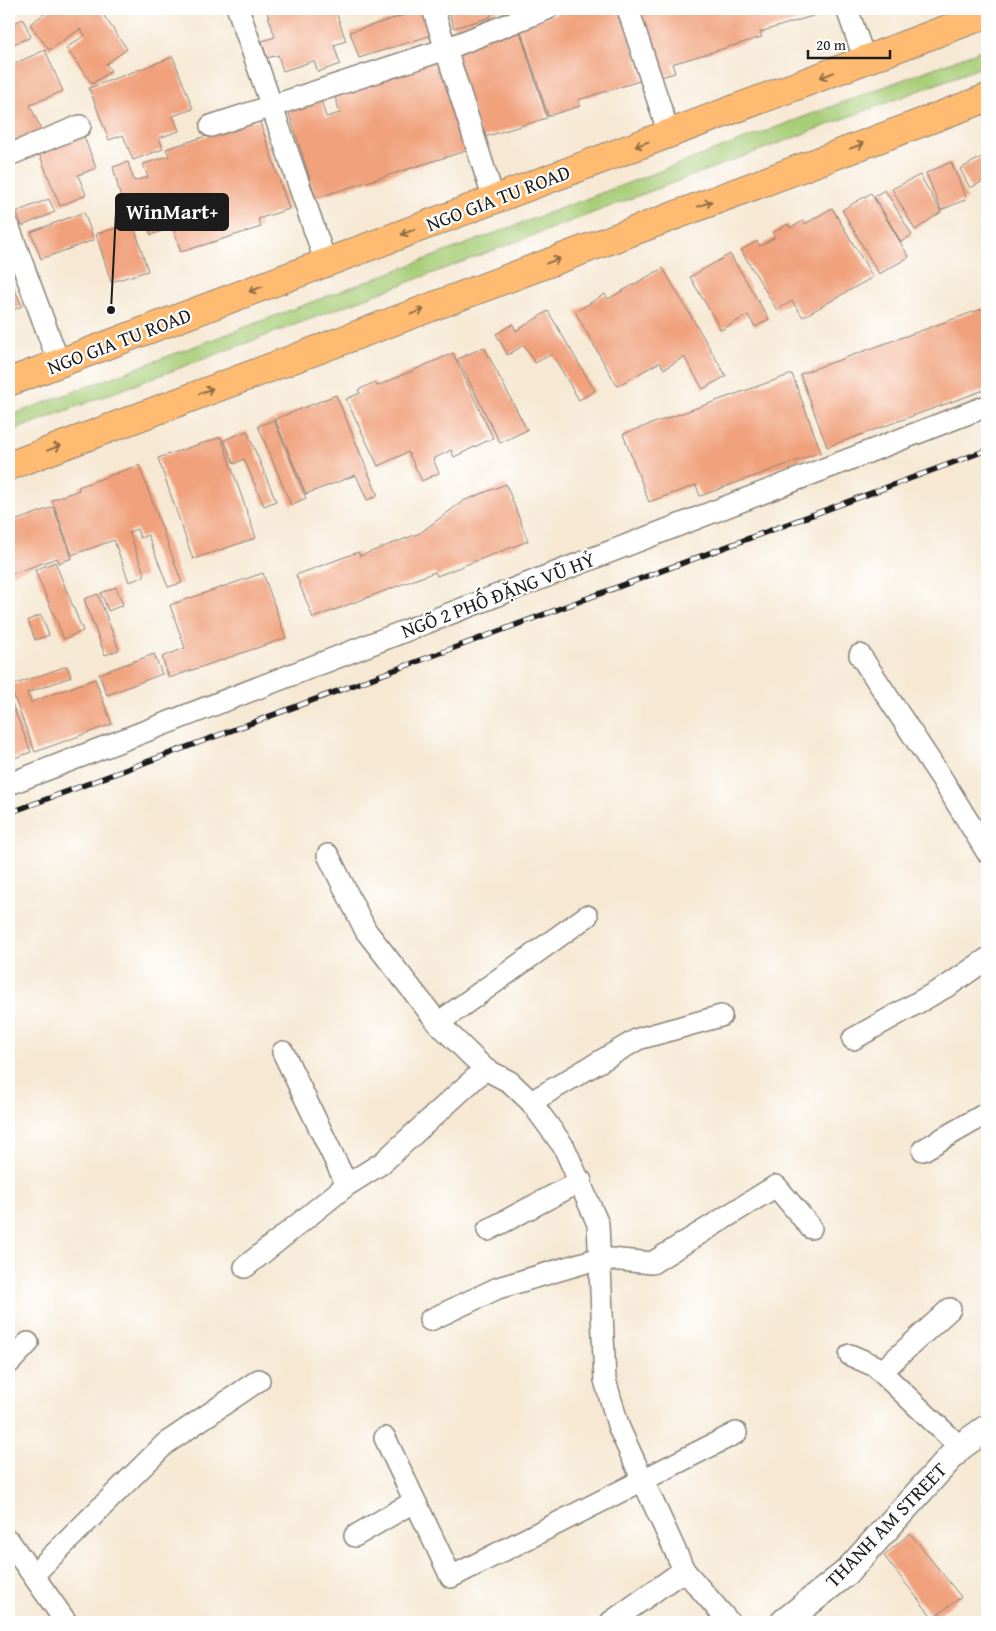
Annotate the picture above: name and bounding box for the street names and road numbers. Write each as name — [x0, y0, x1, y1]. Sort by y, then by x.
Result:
street label: NGO GIA TU ROAD — [422, 157, 574, 238]
street label: NGO GIA TU ROAD — [43, 300, 195, 381]
street label: NGÕ 2 PHỐ ĐẶNG VŨ HỶ — [396, 543, 599, 645]
street label: THANH AM STREET — [818, 1456, 953, 1594]

